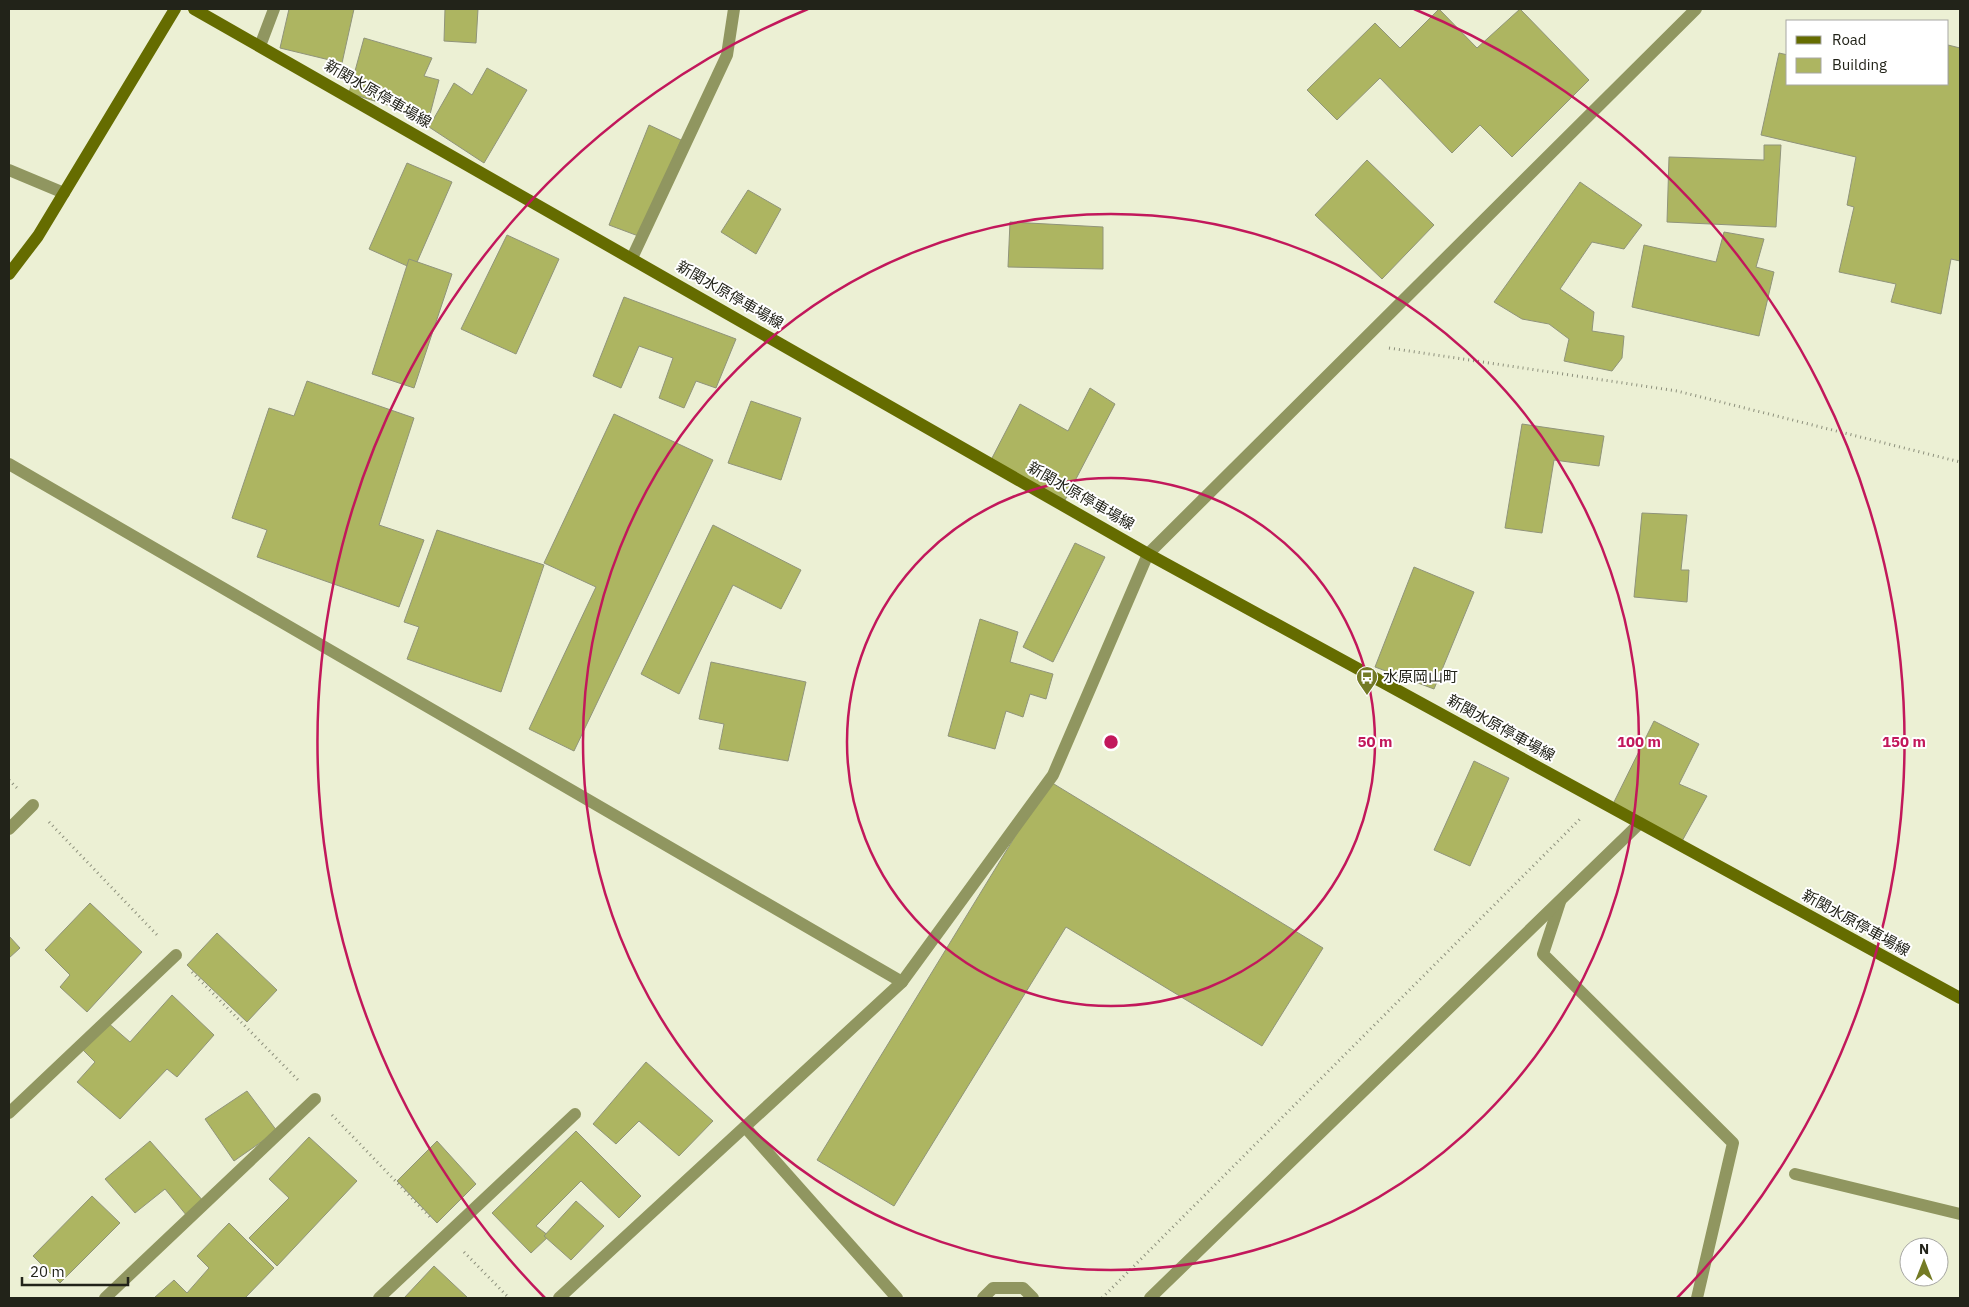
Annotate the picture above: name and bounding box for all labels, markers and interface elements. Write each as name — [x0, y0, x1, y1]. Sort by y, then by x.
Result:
legend — [1786, 20, 1949, 85]
text: Road — [1832, 30, 1867, 49]
street label: 新関水原停車場線 — [322, 55, 435, 132]
text: Building — [1832, 55, 1887, 74]
street label: 新関水原停車場線 — [674, 256, 787, 333]
street label: 新関水原停車場線 — [1025, 457, 1138, 534]
bus stop icon: 水原岡山町 — [1355, 665, 1379, 696]
place label: 水原岡山町 — [1383, 667, 1458, 686]
street label: 新関水原停車場線 — [1444, 690, 1558, 765]
text: 50 m — [1358, 732, 1392, 751]
text: 100 m — [1617, 732, 1661, 751]
text: 150 m — [1882, 732, 1926, 751]
centre of rings — [1102, 733, 1120, 751]
street label: 新関水原停車場線 — [1799, 885, 1913, 960]
north arrow — [1899, 1237, 1949, 1287]
text: N — [1919, 1240, 1929, 1258]
scale bar — [22, 1254, 129, 1286]
text: 20 m — [30, 1262, 65, 1281]

